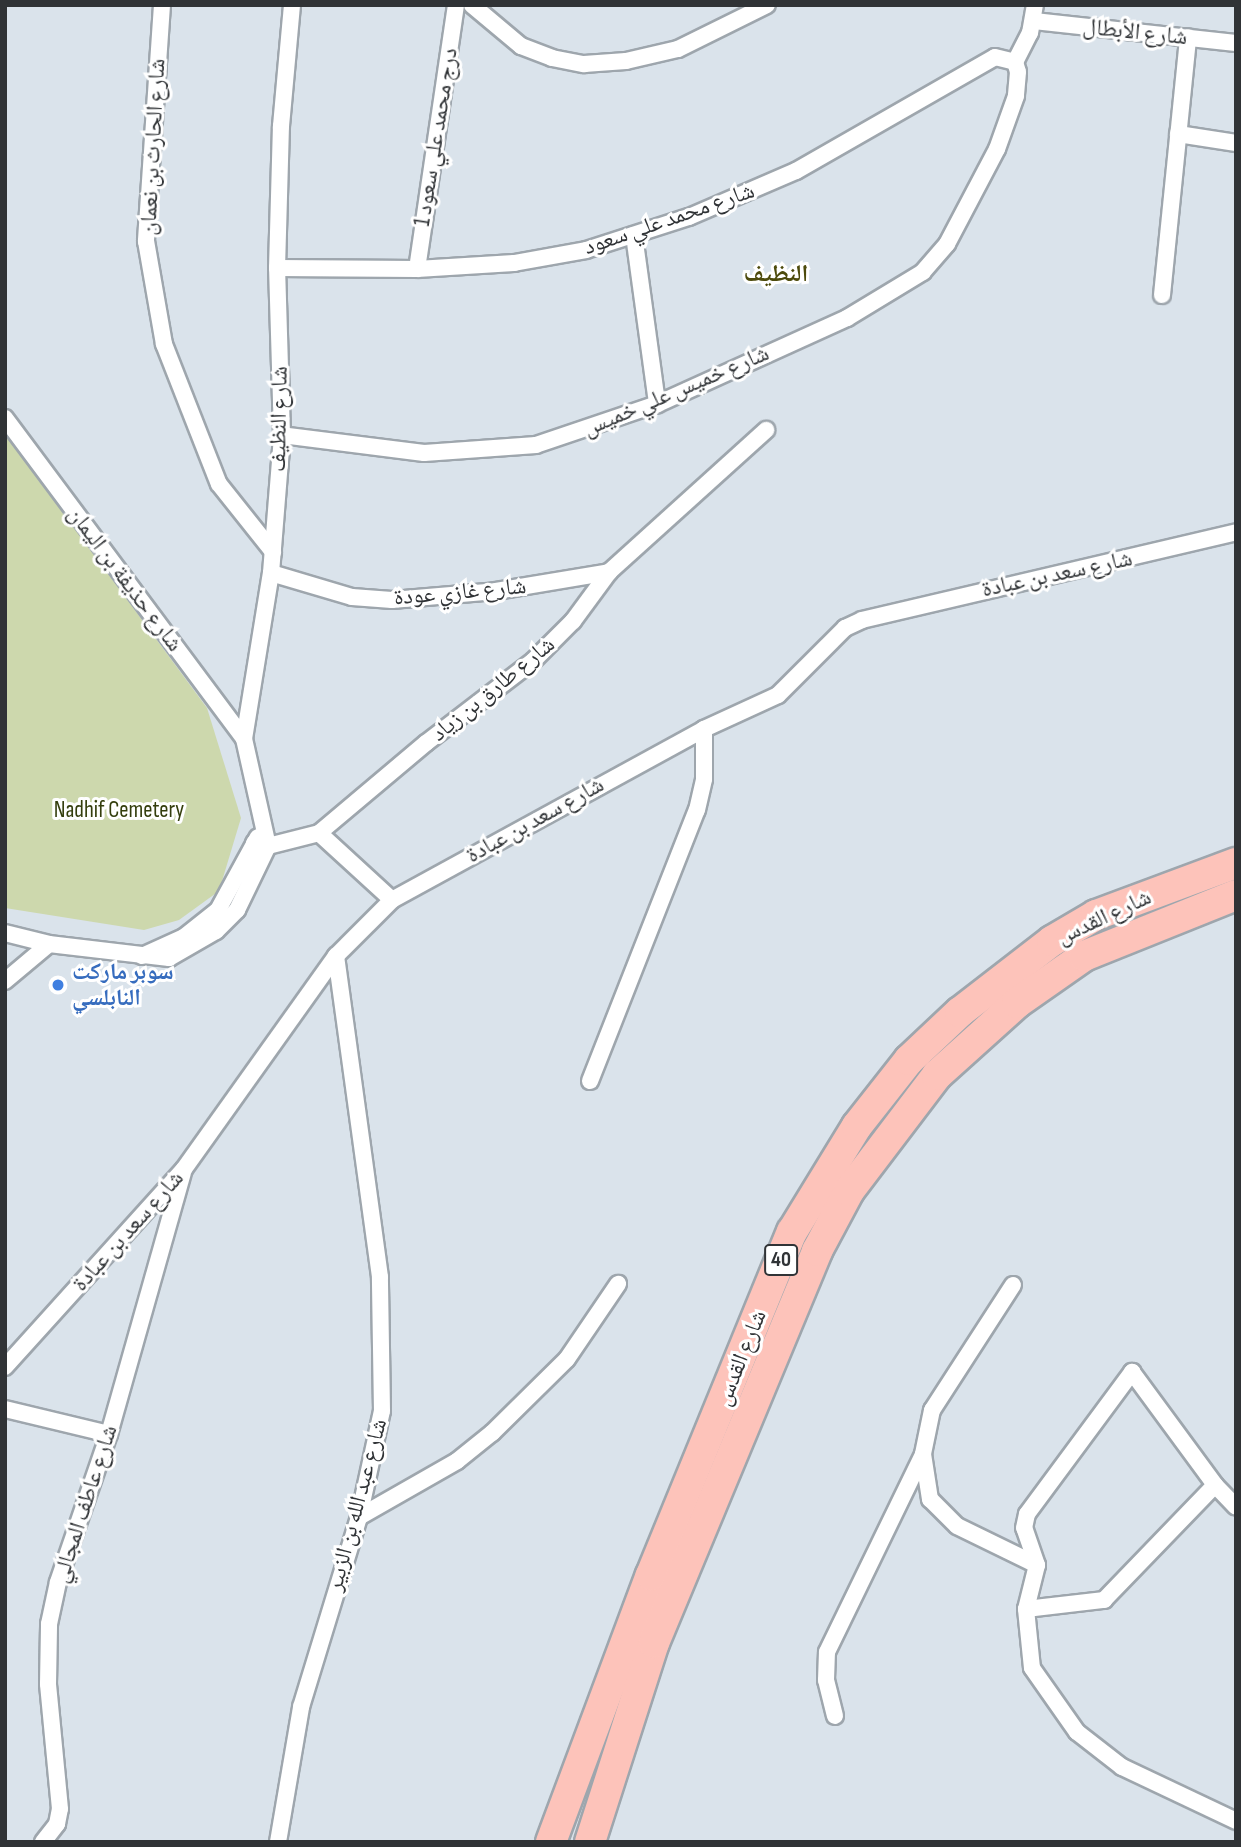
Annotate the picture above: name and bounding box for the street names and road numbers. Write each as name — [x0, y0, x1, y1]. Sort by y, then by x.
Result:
street label: شارع الأبطال — [1081, 13, 1189, 51]
street label: درج محمد علي سعود 1 — [408, 46, 464, 228]
street label: شارع الحارث بن نعمان — [135, 58, 171, 236]
street label: شارع محمد علي سعود — [580, 177, 758, 261]
street label: شارع خميس علي خميس — [579, 339, 773, 443]
street label: شارع النظيف — [264, 366, 294, 472]
street label: شارع حذيفة بن اليمان — [61, 501, 189, 657]
street label: شارع سعد بن عبادة — [979, 545, 1135, 603]
street label: شارع غازي عودة — [393, 572, 527, 612]
street label: شارع طارق بن زياد — [426, 631, 560, 747]
street label: شارع سعد بن عبادة — [461, 771, 609, 869]
street label: شارع القدس — [1052, 883, 1156, 951]
street label: شارع سعد بن عبادة — [67, 1165, 189, 1297]
road number: 40 — [764, 1242, 798, 1278]
street label: شارع القدس — [709, 1306, 773, 1410]
street label: شارع عبد الله بن الزبير — [321, 1416, 393, 1594]
street label: شارع عاطف المجالي — [47, 1422, 123, 1586]

